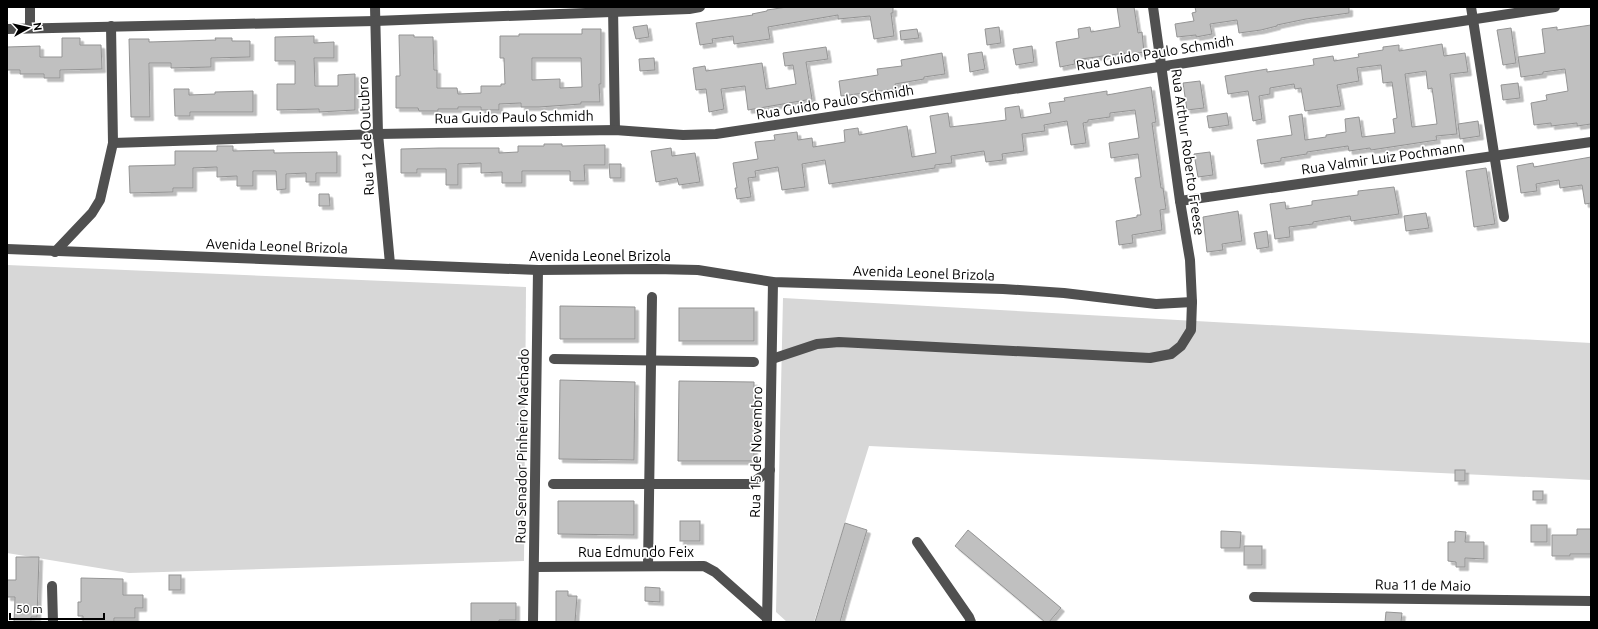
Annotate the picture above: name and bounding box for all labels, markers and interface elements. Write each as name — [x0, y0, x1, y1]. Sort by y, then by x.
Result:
north arrow — [8, 8, 48, 48]
text: N — [31, 22, 44, 32]
street label: Rua Guido Paulo Schmidh — [1075, 33, 1235, 73]
street label: Rua Arthur Roberto Freese — [1168, 68, 1208, 236]
street label: Rua 12 de Outubro — [355, 76, 377, 196]
street label: Rua Guido Paulo Schmidh — [755, 82, 915, 122]
street label: Rua Guido Paulo Schmidh — [434, 108, 594, 126]
street label: Rua Valmir Luiz Pochmann — [1300, 139, 1466, 177]
street label: Avenida Leonel Brizola — [206, 236, 348, 256]
street label: Avenida Leonel Brizola — [529, 248, 671, 264]
street label: Avenida Leonel Brizola — [853, 263, 995, 283]
street label: Rua Senador Pinheiro Machado — [512, 348, 532, 544]
street label: Rua 15 de Novembro — [747, 386, 765, 518]
street label: Rua Edmundo Feix — [578, 544, 694, 560]
street label: Rua 11 de Maio — [1375, 576, 1471, 594]
scale bar — [10, 595, 104, 621]
text: 50 m — [16, 602, 43, 615]

